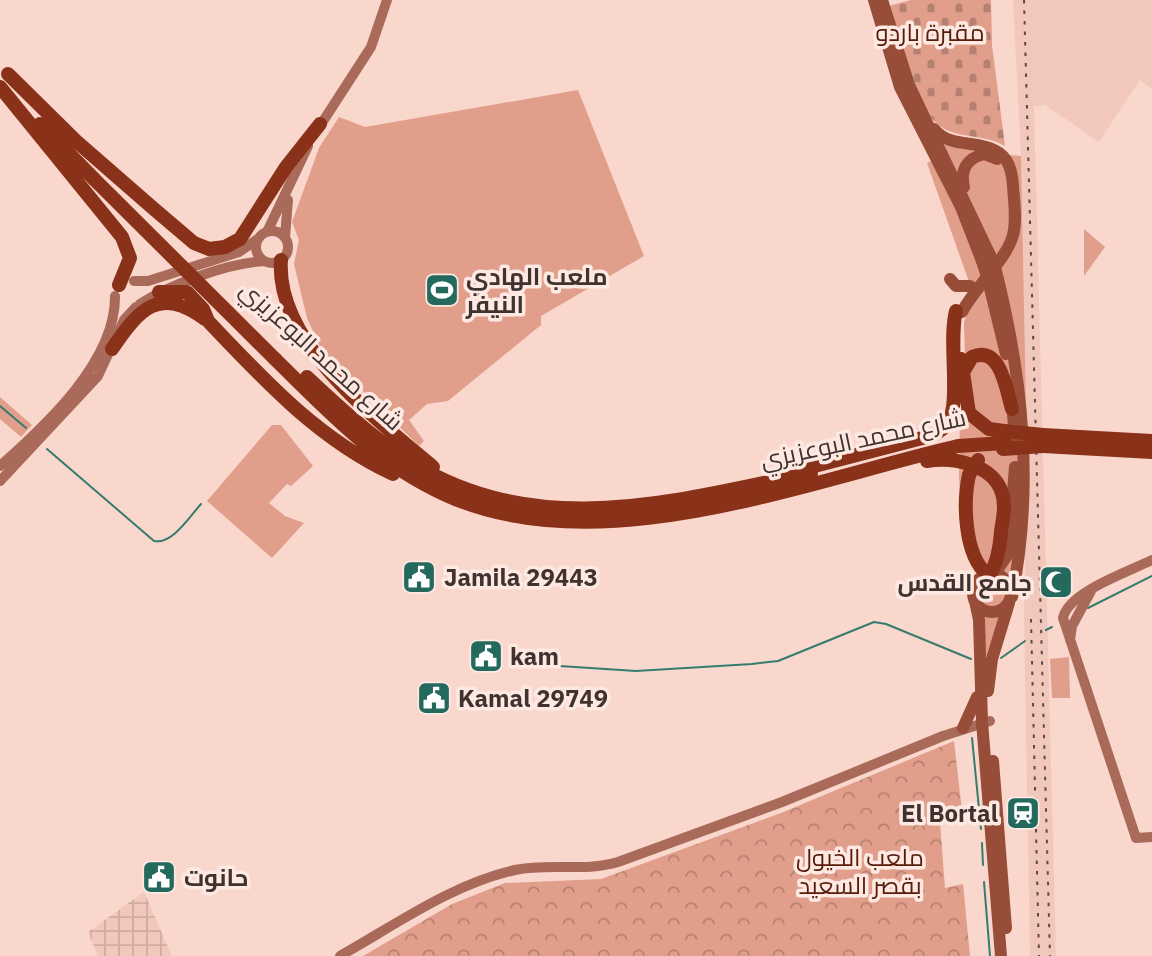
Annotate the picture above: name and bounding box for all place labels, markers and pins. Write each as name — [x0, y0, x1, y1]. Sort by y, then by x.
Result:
place label: ملعب الهادي النيفر — [465, 260, 608, 320]
sports icon: ملعب الهادي النيفر — [423, 271, 461, 309]
public building icon: Jamila 29443 — [400, 558, 438, 596]
place label: Jamila 29443 — [444, 561, 598, 593]
mosque icon: جامع القدس — [1037, 563, 1075, 601]
place label: جامع القدس — [898, 566, 1032, 599]
public building icon: kam — [467, 637, 505, 675]
place label: kam — [510, 640, 559, 672]
public building icon: Kamal 29749 — [415, 679, 453, 717]
place label: Kamal 29749 — [458, 682, 608, 714]
station icon: El Bortal — [1004, 794, 1042, 832]
place label: El Bortal — [901, 797, 998, 829]
public building icon: حانوت — [140, 858, 178, 896]
place label: حانوت — [184, 861, 248, 893]

